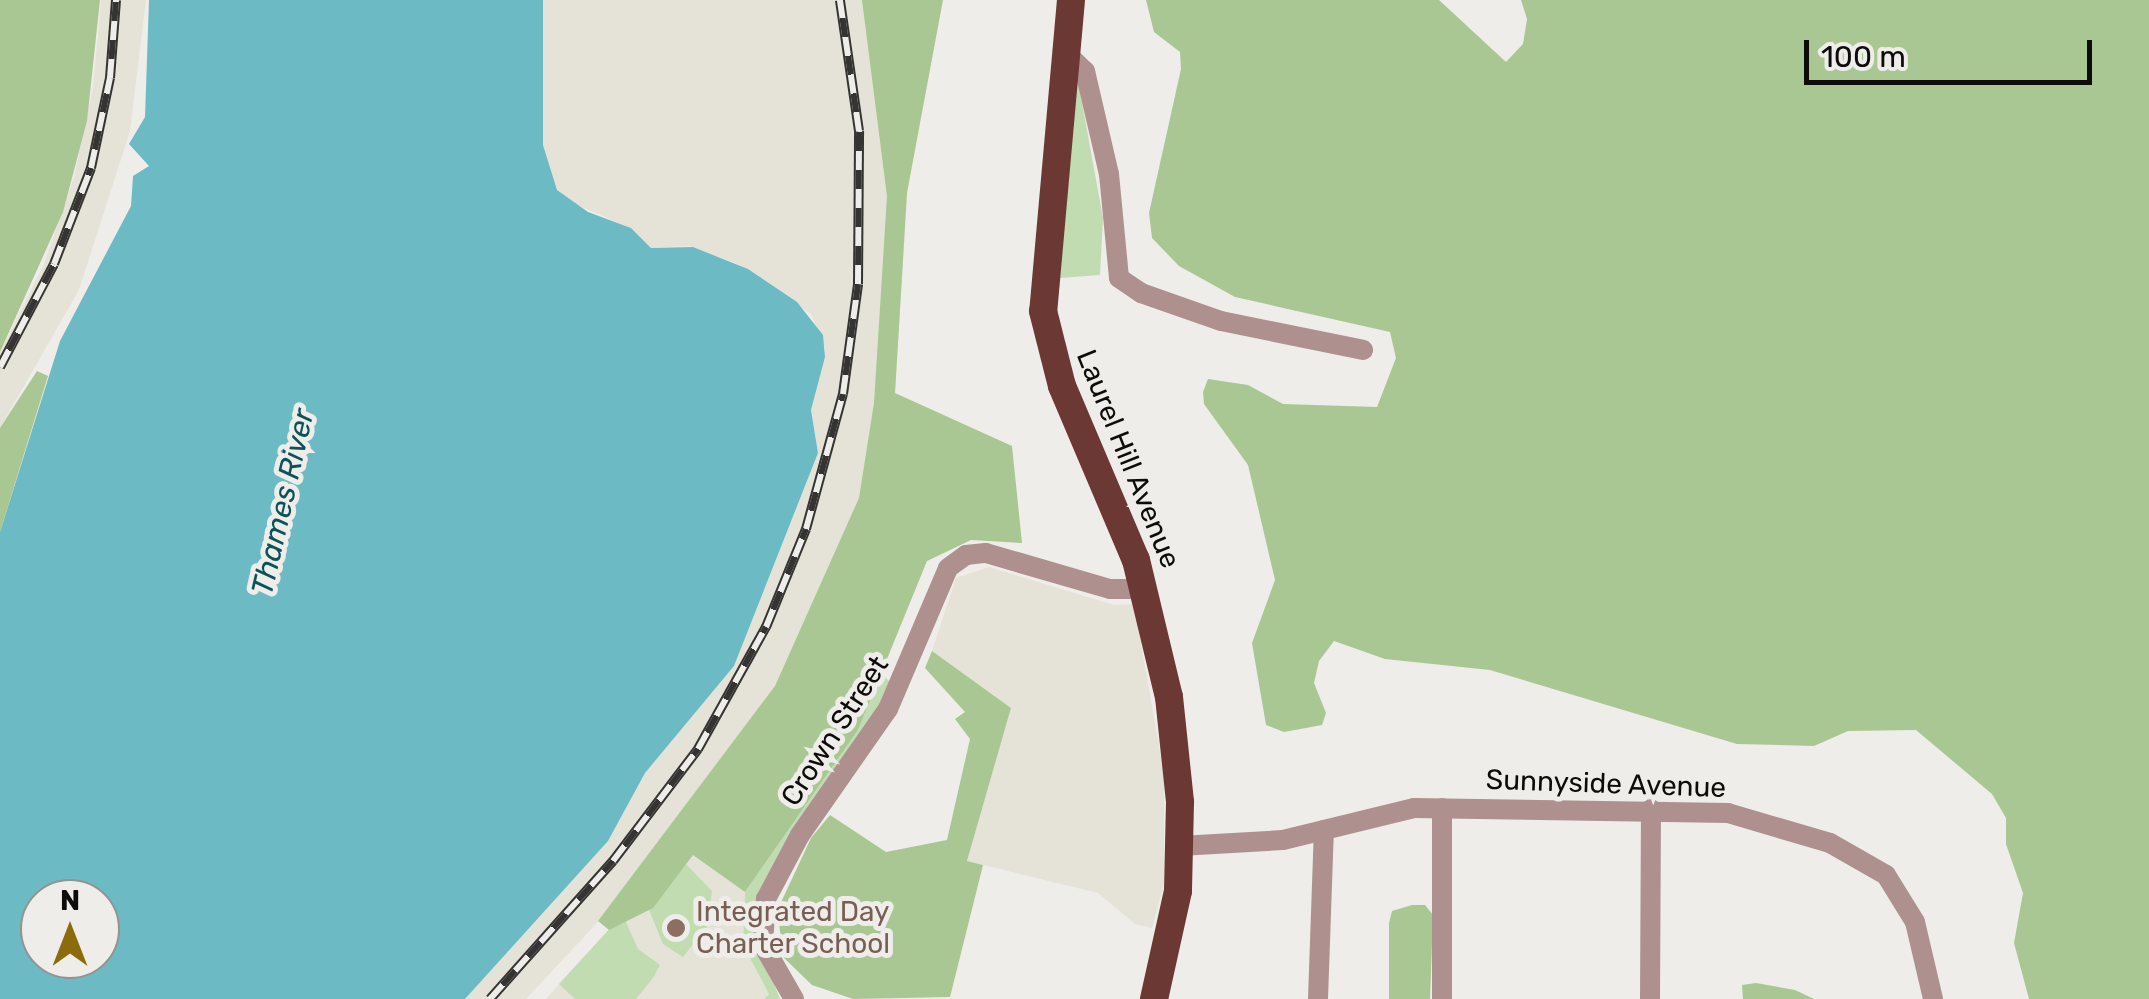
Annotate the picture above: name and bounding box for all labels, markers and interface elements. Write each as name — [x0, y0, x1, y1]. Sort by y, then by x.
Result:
scale bar — [1809, 20, 2096, 82]
text: 100 m — [1821, 39, 1906, 75]
street label: Laurel Hill Avenue — [1069, 345, 1187, 573]
water label: Thames River — [244, 405, 322, 599]
street label: Crown Street — [774, 650, 896, 812]
street label: Sunnyside Avenue — [1485, 763, 1727, 805]
north arrow — [20, 879, 120, 979]
text: N — [60, 884, 80, 917]
place label: Integrated Day Charter School — [696, 895, 891, 961]
marker: Integrated Day Charter School — [665, 917, 687, 939]

